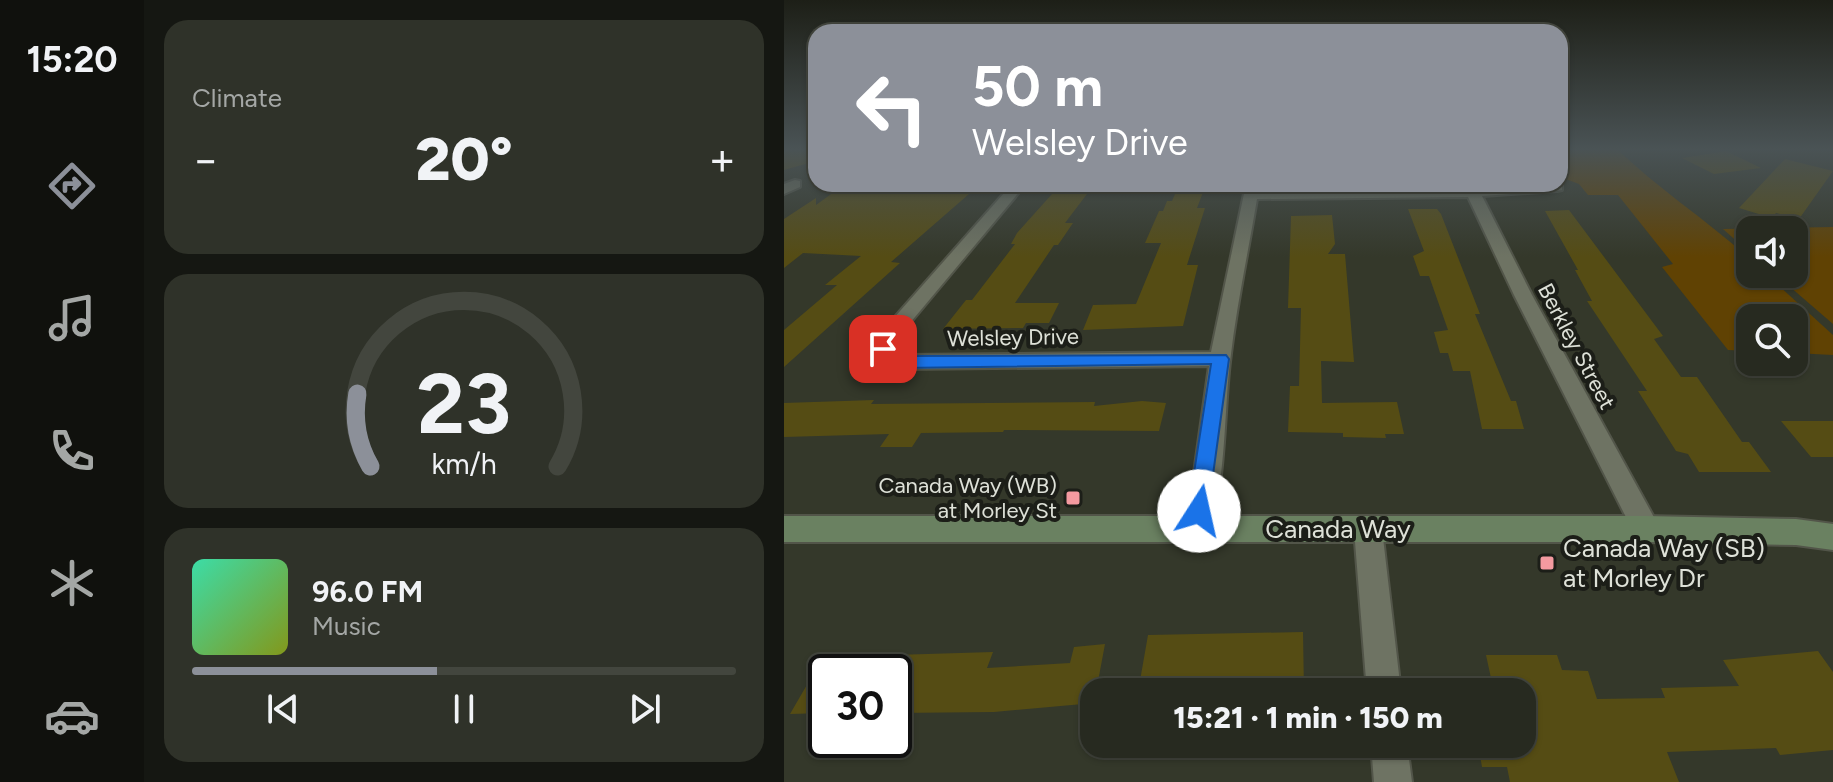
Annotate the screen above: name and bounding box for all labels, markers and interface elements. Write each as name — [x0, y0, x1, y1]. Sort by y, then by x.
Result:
text: 15:20 — [26, 38, 118, 81]
text: 50 m — [972, 53, 1103, 120]
icon: left — [840, 56, 944, 160]
text: Climate — [192, 82, 282, 114]
text: Welsley Drive — [972, 121, 1188, 164]
text: 20° — [415, 123, 513, 195]
text: − — [192, 133, 219, 186]
text: + — [709, 133, 736, 186]
icon: directions — [44, 158, 100, 214]
map controls — [1736, 216, 1808, 376]
button: sound — [1736, 216, 1808, 288]
street label: Berkley Street — [1532, 279, 1621, 414]
icon: music — [44, 290, 100, 346]
button: search — [1736, 304, 1808, 376]
pin — [849, 315, 917, 383]
street label: Welsley Drive — [947, 323, 1079, 352]
icon: arrive — [861, 327, 905, 371]
text: 23 — [417, 354, 511, 454]
icon: phone — [44, 423, 100, 479]
text: km/h — [431, 447, 497, 481]
position arrow — [1157, 469, 1241, 553]
place label: Canada Way (WB) at Morley St — [879, 472, 1057, 524]
marker: Canada Way (WB) at Morley St — [1064, 489, 1082, 507]
street label: Canada Way — [1265, 513, 1411, 545]
place label: Canada Way (SB) at Morley Dr — [1563, 532, 1765, 594]
marker: Canada Way (SB) at Morley Dr — [1538, 554, 1556, 572]
icon: climate — [44, 555, 100, 611]
text: 96.0 FM — [312, 573, 423, 610]
text: Music — [312, 610, 381, 642]
speed limit sign: 30 — [808, 654, 912, 758]
icon: previous — [261, 687, 305, 731]
icon: pause — [442, 687, 486, 731]
icon: next — [623, 687, 667, 731]
icon: car — [44, 688, 100, 744]
text: 15:21 · 1 min · 150 m — [1173, 699, 1443, 736]

